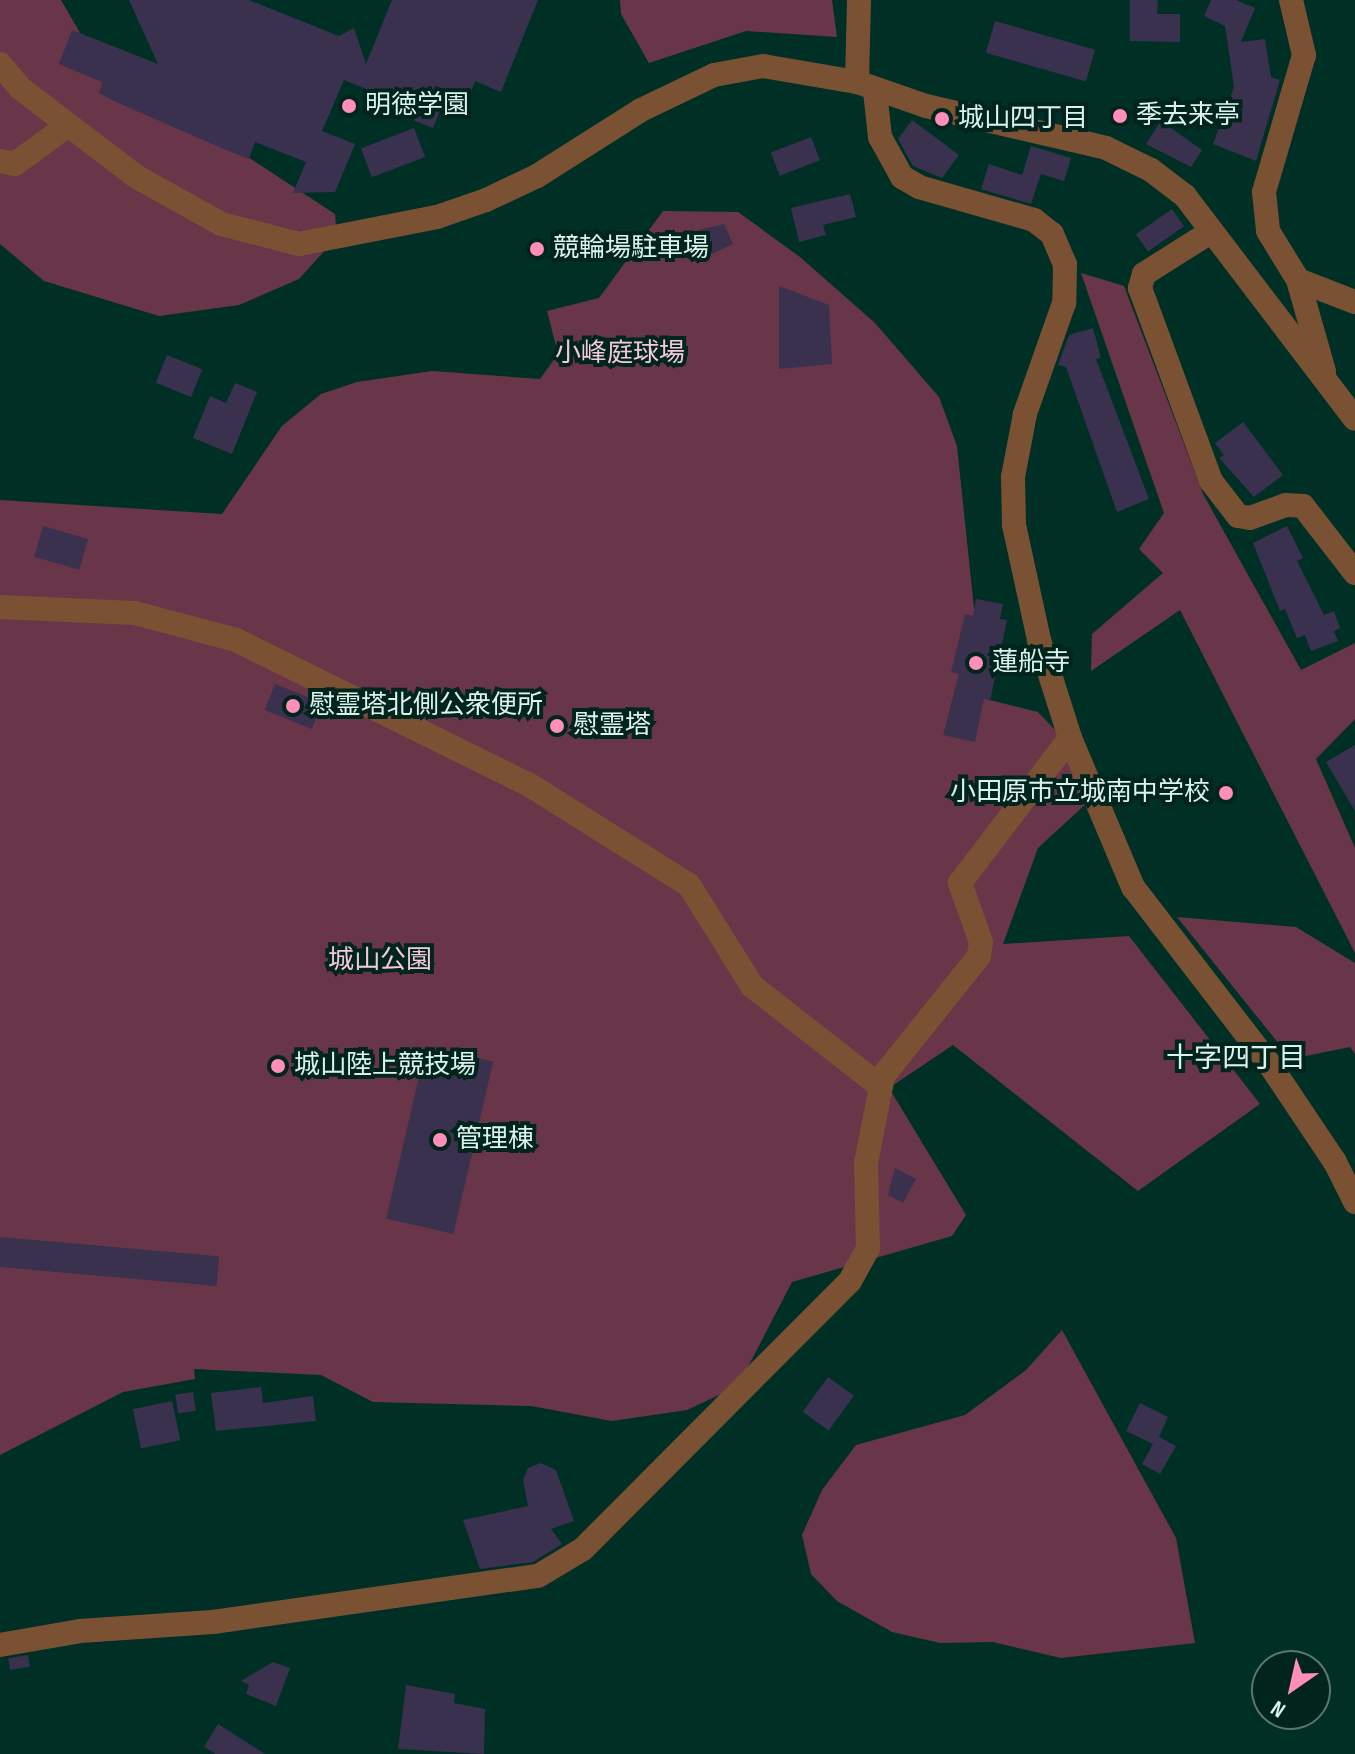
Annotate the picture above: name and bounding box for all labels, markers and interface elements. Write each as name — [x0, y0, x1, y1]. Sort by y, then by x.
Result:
place label: 明徳学園 — [365, 90, 469, 122]
marker: 明徳学園 — [340, 97, 358, 115]
place label: 季去来亭 — [1136, 100, 1240, 132]
place label: 城山四丁目 — [958, 103, 1088, 135]
marker: 季去来亭 — [1111, 107, 1129, 125]
marker: 城山四丁目 — [933, 110, 951, 128]
place label: 競輪場駐車場 — [553, 233, 709, 265]
marker: 競輪場駐車場 — [528, 240, 546, 258]
park label: 小峰庭球場 — [555, 338, 685, 370]
place label: 蓮船寺 — [992, 647, 1070, 679]
marker: 蓮船寺 — [967, 654, 985, 672]
place label: 慰霊塔北側公衆便所 — [309, 690, 543, 722]
marker: 慰霊塔北側公衆便所 — [284, 697, 302, 715]
place label: 慰霊塔 — [573, 710, 651, 742]
marker: 慰霊塔 — [548, 717, 566, 735]
place label: 小田原市立城南中学校 — [950, 777, 1210, 809]
marker: 小田原市立城南中学校 — [1217, 784, 1235, 802]
park label: 城山公園 — [328, 945, 432, 977]
district label: 十字四丁目 — [1166, 1042, 1306, 1076]
place label: 城山陸上競技場 — [294, 1050, 476, 1082]
marker: 城山陸上競技場 — [269, 1057, 287, 1075]
place label: 管理棟 — [456, 1124, 534, 1156]
marker: 管理棟 — [431, 1131, 449, 1149]
north arrow — [1251, 1650, 1331, 1730]
text: N — [1266, 1694, 1291, 1723]

